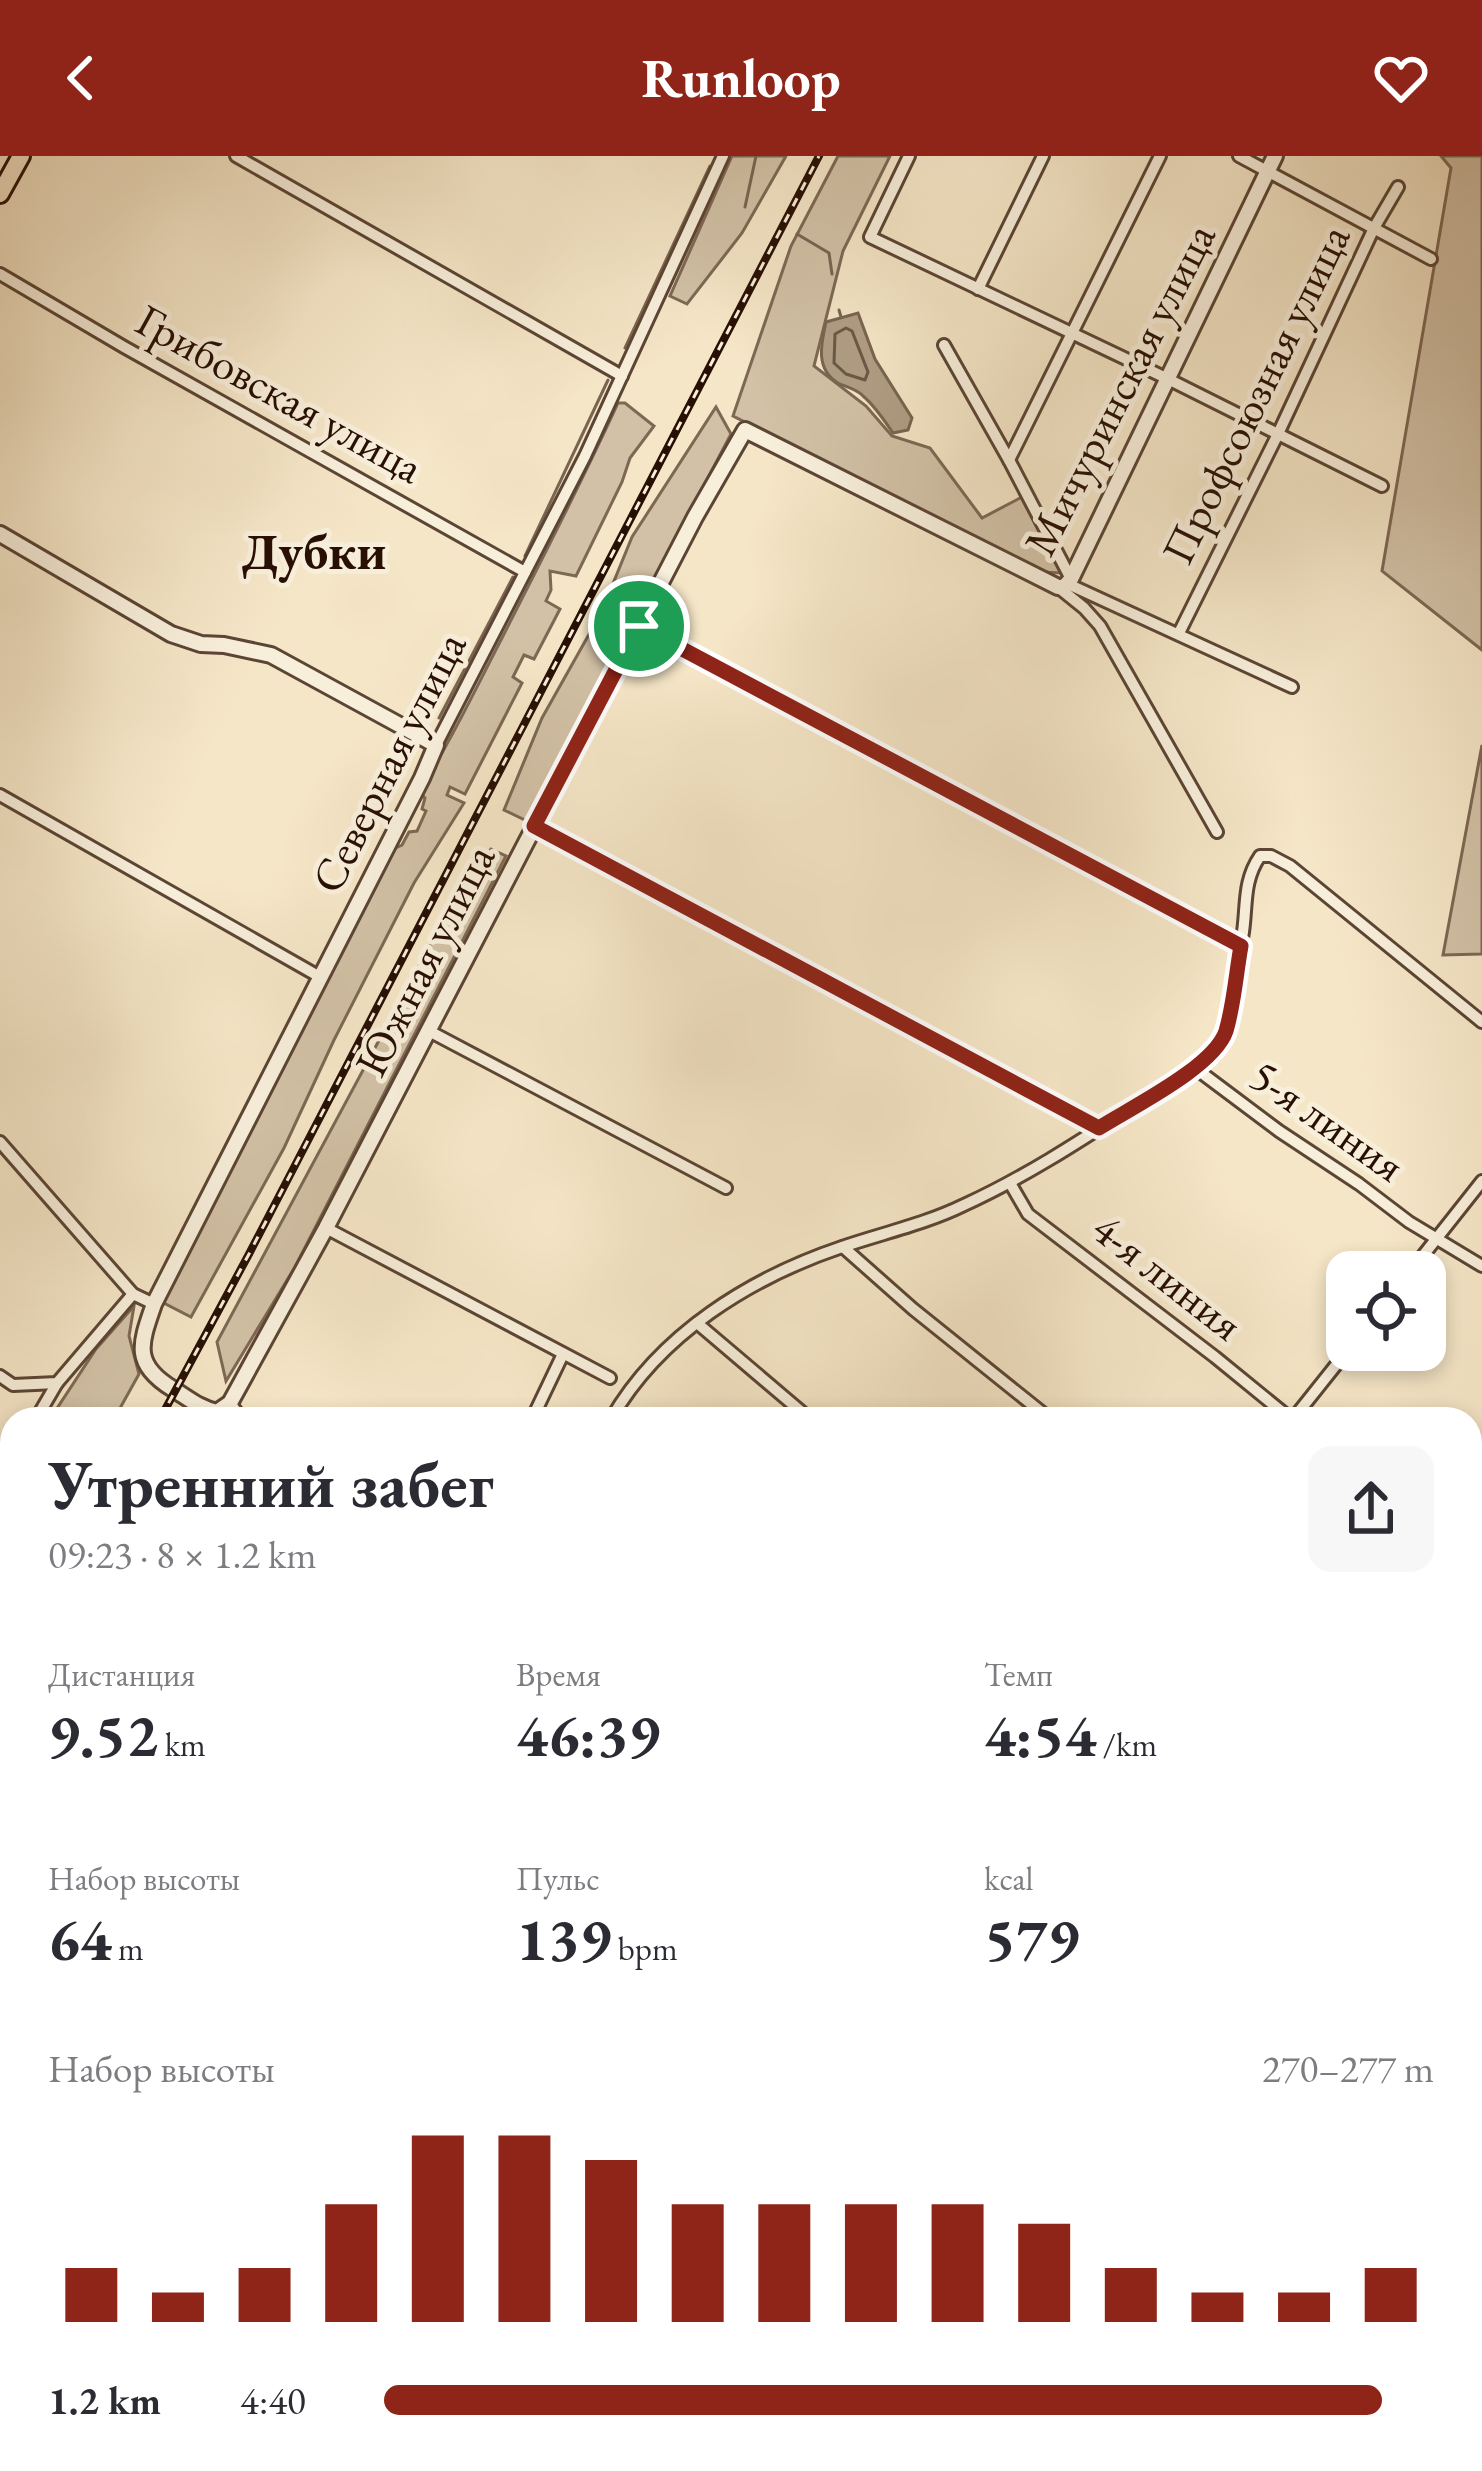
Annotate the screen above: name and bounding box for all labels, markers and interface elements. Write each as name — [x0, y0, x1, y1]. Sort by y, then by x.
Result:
text: Runloop — [641, 43, 841, 113]
icon: back — [48, 45, 114, 111]
icon: heart — [1368, 45, 1434, 111]
street label: Мичуринская улица — [1010, 213, 1228, 565]
street label: Профсоюзная улица — [1148, 215, 1362, 573]
street label: Грибовская улица — [126, 290, 434, 496]
district label: Дубки — [242, 518, 386, 584]
pin — [588, 575, 690, 677]
icon: arrive — [606, 593, 672, 659]
street label: Северная улица — [297, 622, 479, 902]
street label: Южная улица — [341, 834, 507, 1086]
street label: 5-я линия — [1239, 1046, 1417, 1194]
street label: 4-я линия — [1081, 1199, 1255, 1353]
map controls — [1326, 1251, 1446, 1371]
button: locate — [1326, 1251, 1446, 1371]
text: Утренний забег — [48, 1441, 494, 1527]
button: share — [1308, 1446, 1434, 1572]
text: 09:23 · 8 × 1.2 km — [48, 1529, 317, 1580]
text: Дистанция — [48, 1653, 195, 1696]
text: Время — [516, 1653, 601, 1696]
text: Темп — [984, 1653, 1053, 1696]
text: 9.52 — [48, 1696, 158, 1774]
text: 46:39 — [516, 1696, 660, 1774]
text: 4:54 — [984, 1696, 1096, 1774]
text: km — [158, 1723, 206, 1766]
text: /km — [1096, 1723, 1157, 1766]
text: Набор высоты — [48, 1857, 240, 1900]
text: Пульс — [516, 1857, 600, 1900]
text: kcal — [984, 1857, 1034, 1900]
text: 64 — [48, 1900, 111, 1978]
text: 139 — [516, 1900, 611, 1978]
text: 579 — [984, 1900, 1079, 1978]
text: m — [111, 1927, 144, 1970]
text: bpm — [611, 1927, 678, 1970]
text: Набор высоты — [48, 2043, 275, 2094]
text: 270–277 m — [1262, 2043, 1434, 2094]
text: 1.2 km — [48, 2375, 161, 2426]
text: 4:40 — [240, 2375, 306, 2426]

